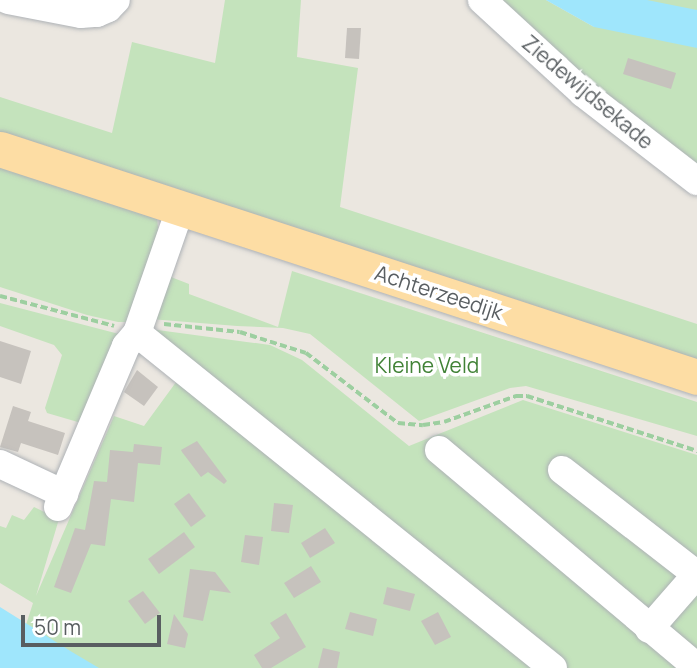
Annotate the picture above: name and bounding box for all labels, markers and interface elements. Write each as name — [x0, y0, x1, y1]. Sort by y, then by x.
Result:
street label: Ziedewijdsekade — [517, 30, 659, 154]
street label: Achterzeedijk — [372, 259, 506, 325]
park label: Kleine Veld — [375, 352, 479, 378]
scale bar — [24, 602, 164, 646]
text: 50 m — [34, 613, 81, 641]

